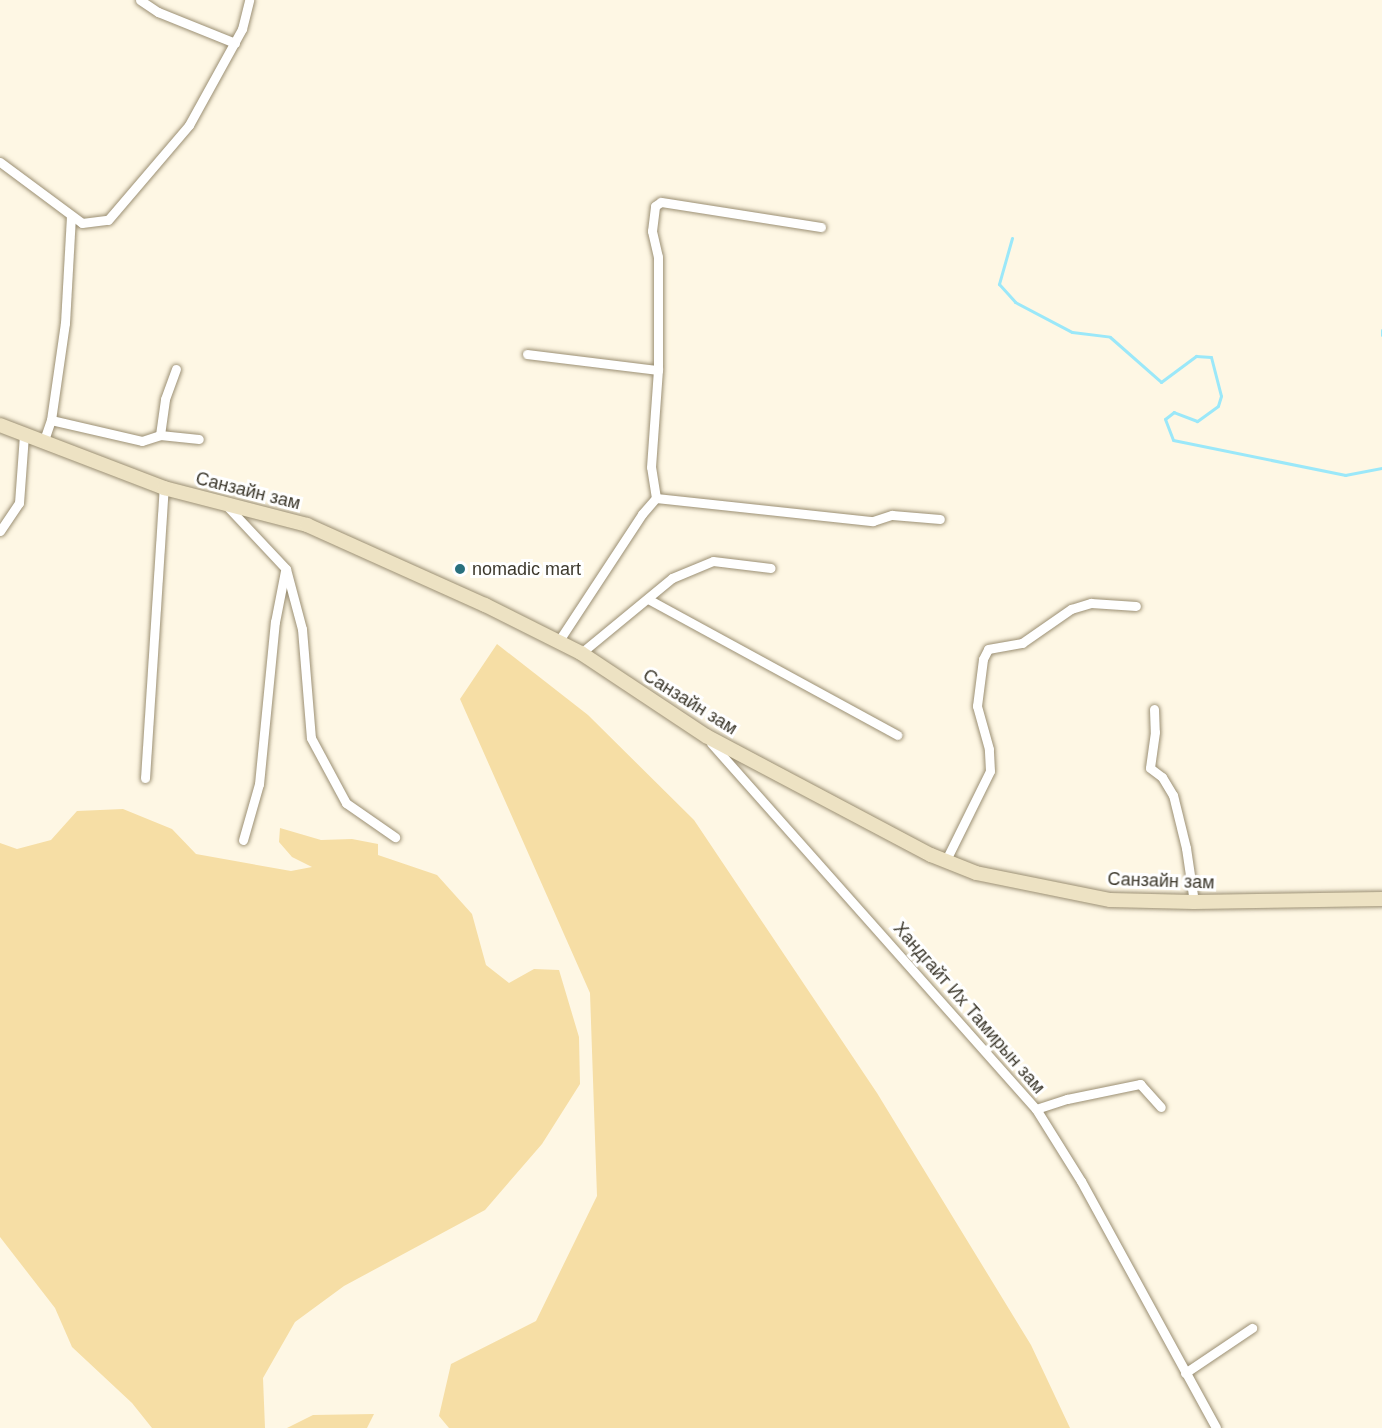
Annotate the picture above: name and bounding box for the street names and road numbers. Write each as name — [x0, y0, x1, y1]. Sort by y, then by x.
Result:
street label: Санзайн зам — [193, 468, 303, 514]
street label: Санзайн зам — [639, 664, 741, 740]
street label: Санзайн зам — [1107, 868, 1215, 894]
street label: Хандгайт Их Тамирын зам — [889, 918, 1049, 1098]

